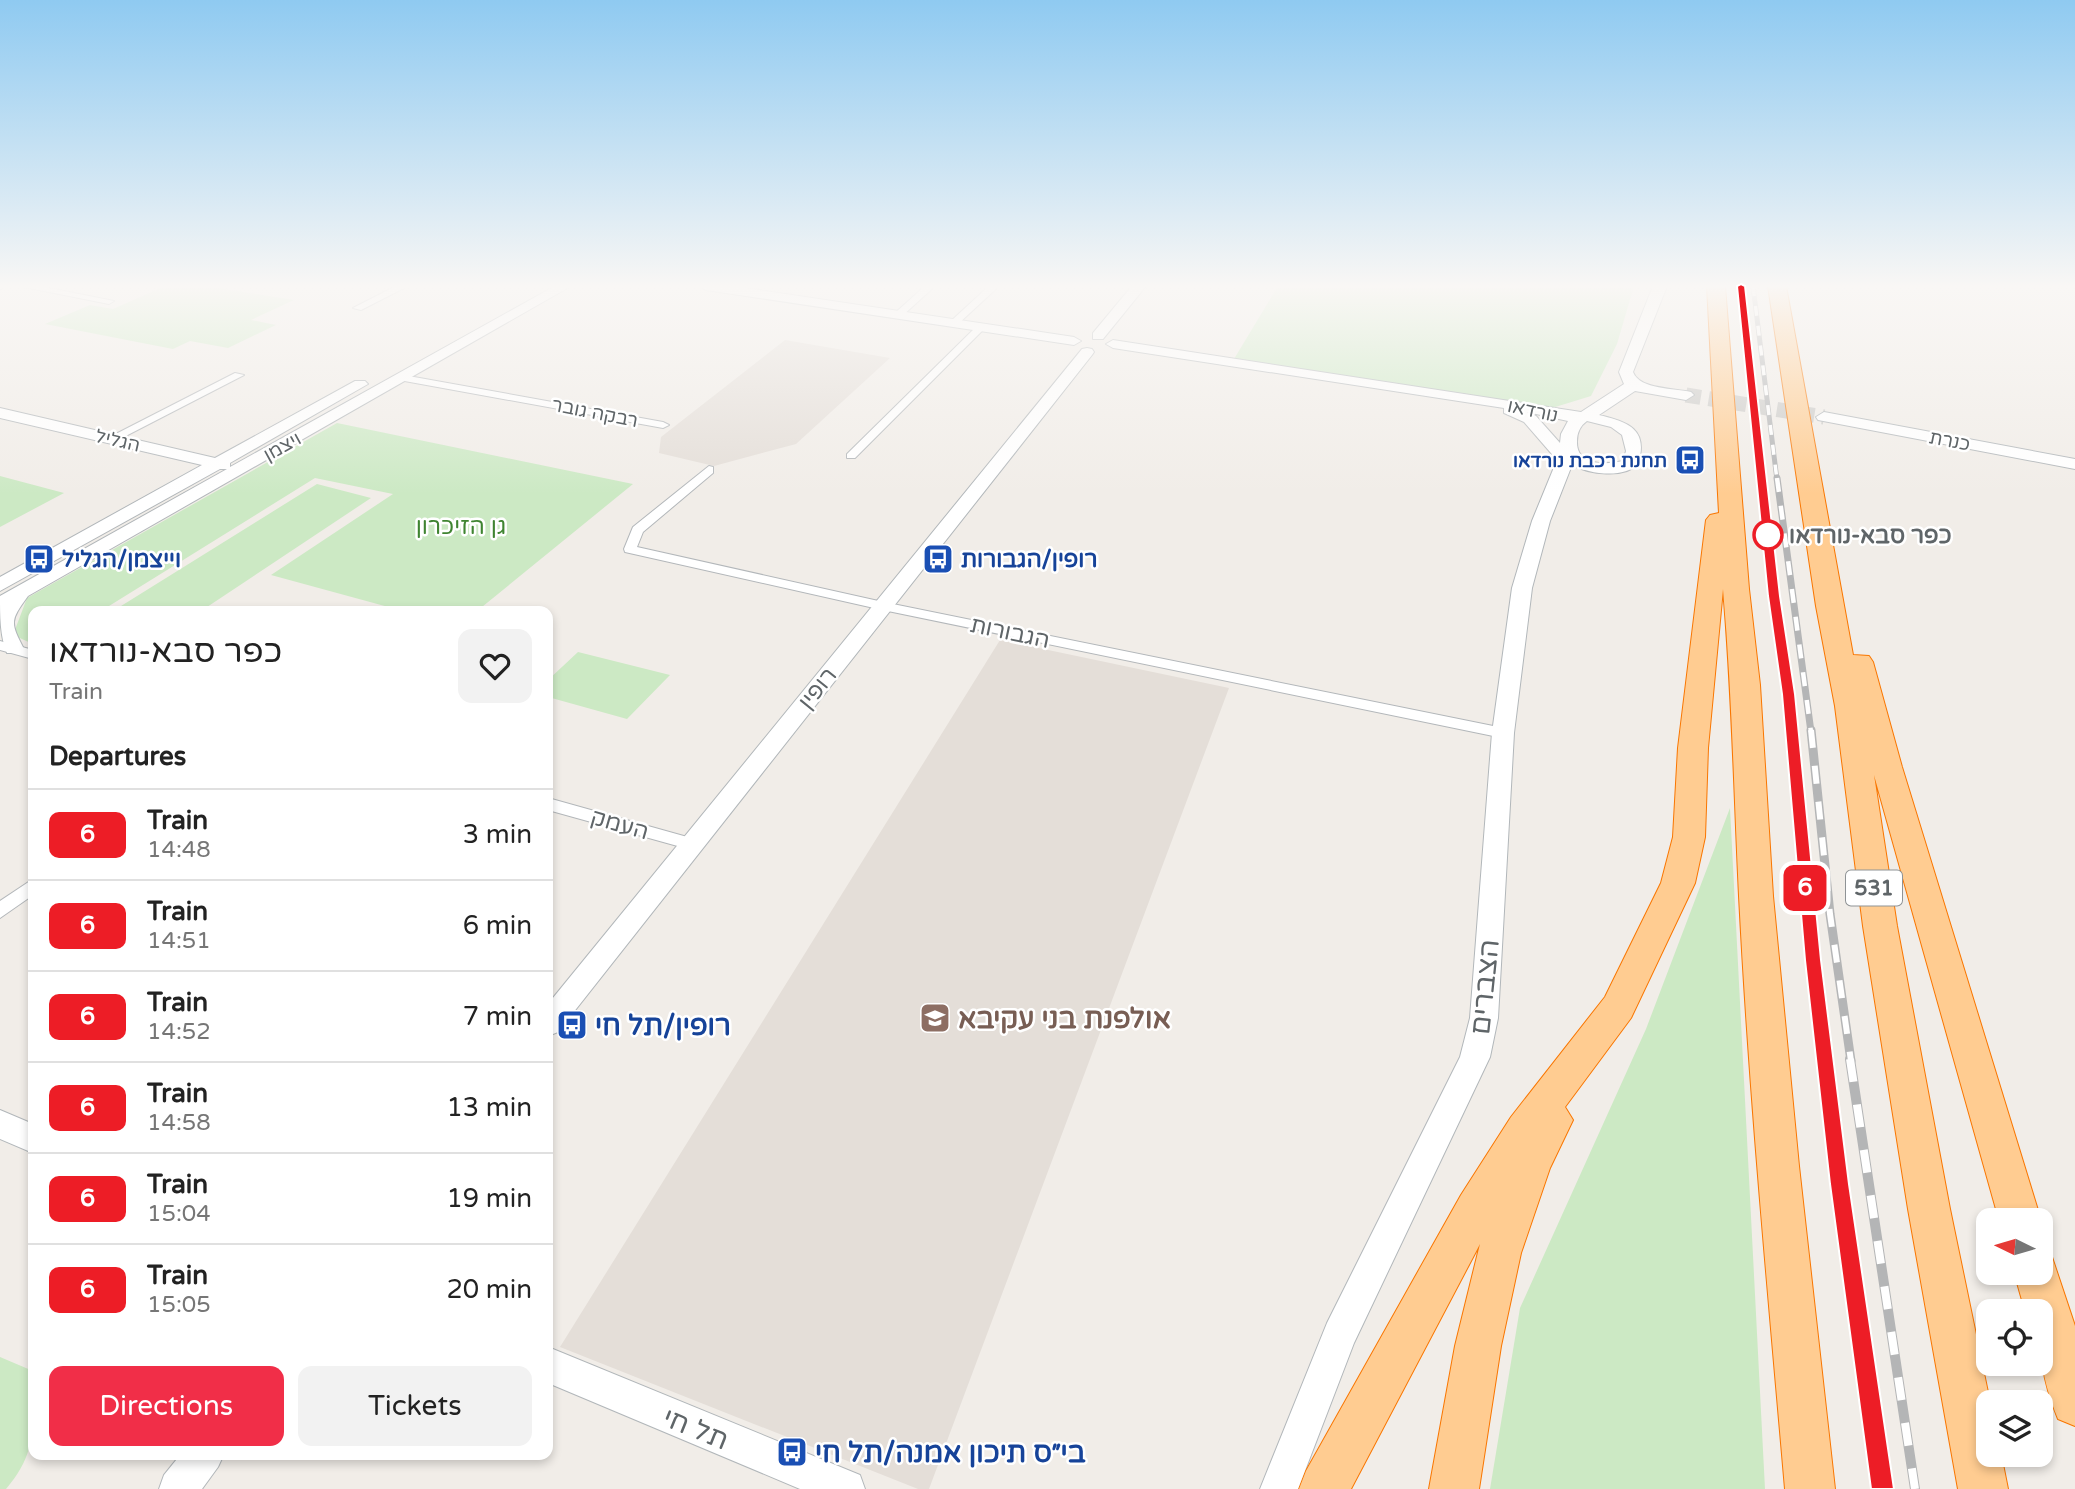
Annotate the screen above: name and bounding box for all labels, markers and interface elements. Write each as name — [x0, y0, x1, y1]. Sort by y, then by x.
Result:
street label: רבקה גובר — [550, 394, 640, 432]
street label: נורדאו — [1505, 395, 1560, 427]
street label: הגליל — [93, 425, 142, 457]
street label: כנרת — [1927, 426, 1972, 456]
street label: ויצמן — [260, 428, 305, 466]
bus stop icon: תחנת רכבת נורדאו — [1673, 443, 1707, 477]
place label: תחנת רכבת נורדאו — [1513, 450, 1667, 472]
park label: גן הזיכרון — [416, 513, 506, 541]
marker: כפר סבא-נורדאו — [1753, 520, 1783, 550]
place label: כפר סבא-נורדאו — [1789, 522, 1952, 550]
bus stop icon: וייצמן/הגליל — [22, 542, 56, 576]
bus stop icon: רופין/הגבורות — [921, 542, 955, 576]
place label: וייצמן/הגליל — [62, 546, 181, 574]
place label: רופין/הגבורות — [961, 546, 1097, 574]
street label: הגבורות — [967, 611, 1052, 655]
button: heart — [458, 629, 532, 703]
text: כפר סבא-נורדאו — [49, 632, 282, 671]
street label: רופין — [793, 662, 843, 715]
text: Train — [49, 678, 103, 706]
text: Departures — [49, 741, 186, 772]
street label: העמק — [588, 803, 652, 847]
text: Train — [147, 805, 208, 836]
text: 3 min — [463, 819, 532, 850]
text: 6 — [80, 820, 95, 849]
text: 14:48 — [147, 836, 211, 864]
line badge: 6 — [1782, 865, 1828, 911]
road number: 531 — [1846, 870, 1902, 906]
text: 6 — [1797, 873, 1813, 902]
text: Train — [147, 896, 208, 927]
text: 6 min — [463, 910, 532, 941]
text: 6 — [80, 911, 95, 940]
text: 14:51 — [147, 927, 211, 955]
street label: הצברים — [1463, 938, 1507, 1037]
text: Train — [147, 987, 208, 1018]
text: 7 min — [463, 1001, 532, 1032]
school or university icon: אולפנת בני עקיבא — [918, 1001, 952, 1035]
text: 6 — [80, 1002, 95, 1031]
place label: אולפנת בני עקיבא — [958, 1002, 1171, 1036]
bus stop icon: רופין/תל חי — [555, 1008, 589, 1042]
place label: רופין/תל חי — [595, 1009, 731, 1043]
text: 14:52 — [147, 1018, 211, 1046]
text: Train — [147, 1078, 208, 1109]
text: 13 min — [446, 1092, 532, 1123]
text: 6 — [80, 1093, 95, 1122]
text: 14:58 — [147, 1109, 211, 1137]
text: Train — [147, 1169, 208, 1200]
text: 19 min — [446, 1183, 532, 1214]
text: 6 — [80, 1184, 95, 1213]
text: 15:04 — [147, 1200, 211, 1228]
north arrow — [1976, 1208, 2053, 1284]
map controls — [1976, 1208, 2053, 1467]
text: Train — [147, 1260, 208, 1291]
text: 20 min — [446, 1274, 532, 1305]
text: 6 — [80, 1275, 95, 1304]
text: 15:05 — [147, 1291, 211, 1319]
button: locate — [1976, 1299, 2053, 1376]
button: Directions — [49, 1366, 284, 1446]
button: Tickets — [298, 1366, 532, 1446]
button: layers — [1976, 1390, 2053, 1467]
street label: תל חי — [658, 1400, 733, 1457]
bus stop icon: בי״ס תיכון אמנה/תל חי — [775, 1435, 809, 1469]
place label: בי״ס תיכון אמנה/תל חי — [815, 1436, 1086, 1470]

